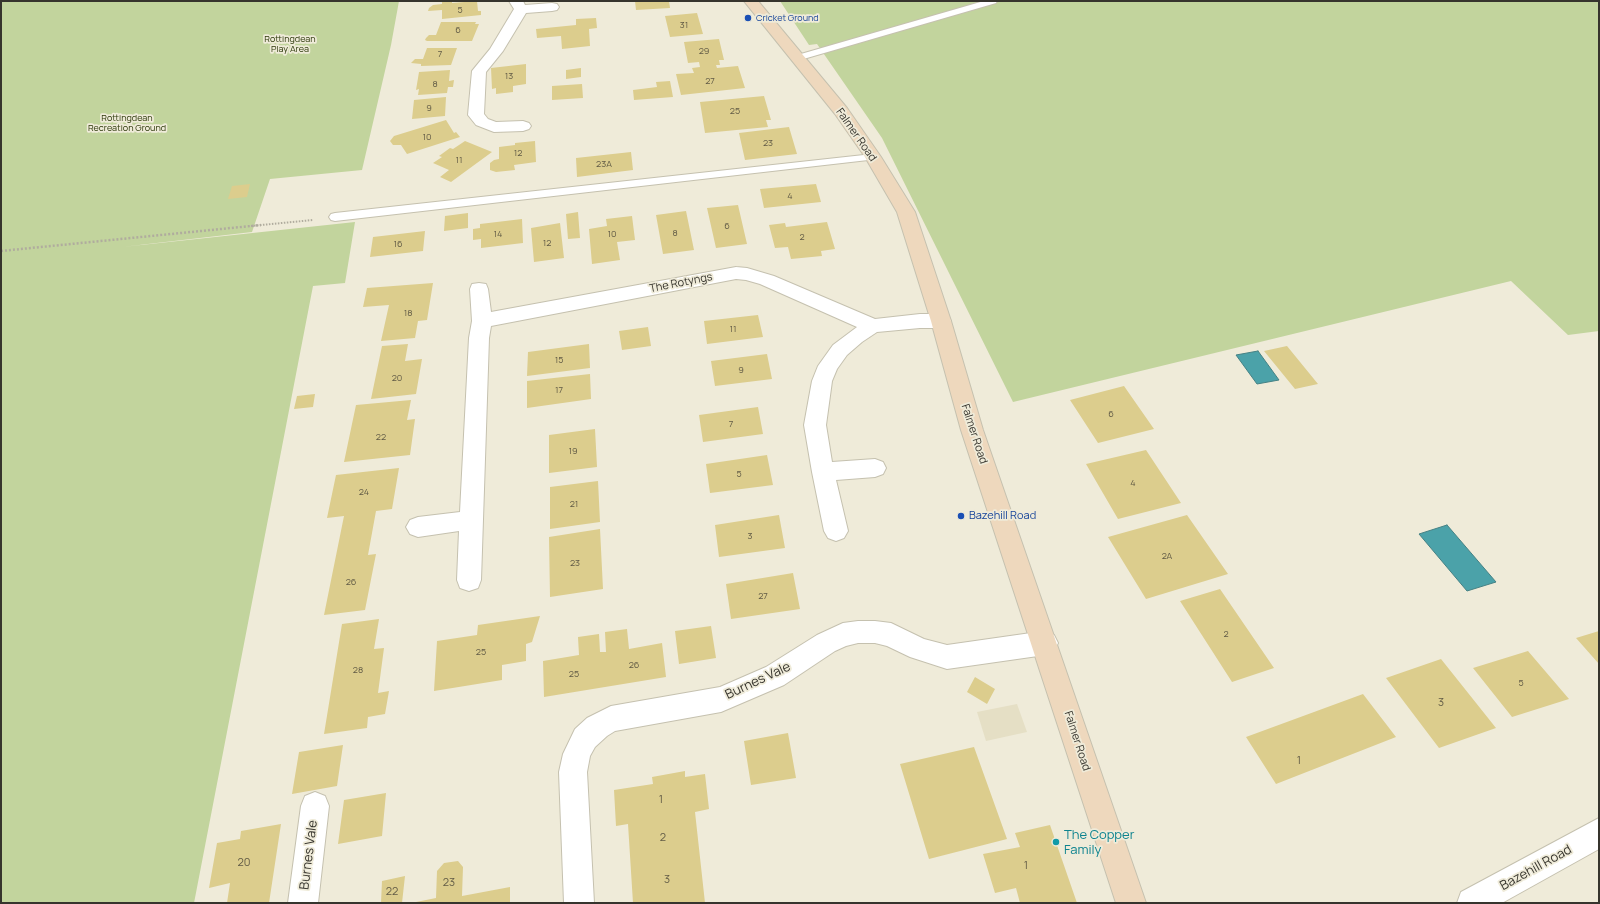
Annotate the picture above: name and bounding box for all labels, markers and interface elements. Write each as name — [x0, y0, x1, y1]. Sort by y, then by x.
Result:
house number: 5 — [457, 5, 463, 15]
marker: Cricket Ground — [743, 13, 753, 23]
place label: Cricket Ground — [756, 13, 819, 23]
house number: 31 — [680, 20, 688, 30]
house number: 6 — [455, 25, 461, 35]
park label: Rottingdean Play Area — [264, 34, 316, 55]
house number: 29 — [699, 46, 709, 56]
house number: 7 — [438, 49, 442, 59]
house number: 13 — [505, 71, 513, 81]
house number: 27 — [705, 76, 715, 86]
house number: 8 — [432, 79, 438, 89]
house number: 9 — [426, 103, 432, 113]
house number: 25 — [730, 106, 740, 116]
street label: Falmer Road — [833, 106, 879, 164]
park label: Rottingdean Recreation Ground — [88, 113, 166, 134]
house number: 10 — [423, 132, 431, 142]
house number: 23 — [763, 138, 773, 148]
house number: 12 — [514, 148, 522, 158]
house number: 11 — [455, 155, 463, 165]
house number: 23A — [596, 159, 612, 169]
house number: 4 — [787, 191, 793, 201]
house number: 6 — [724, 221, 730, 231]
house number: 8 — [672, 228, 678, 238]
house number: 14 — [494, 229, 502, 239]
house number: 10 — [608, 229, 616, 239]
house number: 2 — [799, 232, 805, 242]
house number: 12 — [543, 238, 551, 248]
house number: 16 — [393, 239, 403, 249]
street label: The Rotyngs — [648, 270, 714, 296]
house number: 18 — [404, 308, 412, 318]
house number: 11 — [729, 324, 737, 334]
house number: 15 — [555, 355, 563, 365]
house number: 9 — [738, 365, 744, 375]
house number: 20 — [392, 373, 402, 383]
house number: 17 — [555, 385, 563, 395]
street label: Falmer Road — [958, 402, 990, 466]
house number: 6 — [1108, 409, 1114, 419]
house number: 7 — [729, 419, 733, 429]
house number: 22 — [376, 432, 386, 442]
house number: 19 — [568, 446, 578, 456]
house number: 5 — [736, 469, 742, 479]
house number: 4 — [1130, 478, 1136, 488]
house number: 24 — [359, 487, 369, 497]
house number: 21 — [570, 499, 578, 509]
place label: Bazehill Road — [969, 509, 1036, 523]
marker: Bazehill Road — [956, 511, 966, 521]
house number: 3 — [748, 531, 752, 541]
house number: 2A — [1162, 551, 1172, 561]
house number: 23 — [570, 558, 580, 568]
house number: 26 — [346, 577, 356, 587]
house number: 27 — [758, 591, 768, 601]
house number: 2 — [1223, 629, 1229, 639]
house number: 25 — [476, 647, 486, 657]
street label: Burnes Vale — [723, 659, 793, 703]
house number: 26 — [629, 660, 639, 670]
house number: 28 — [353, 665, 363, 675]
house number: 25 — [569, 669, 579, 679]
house number: 5 — [1518, 678, 1524, 688]
house number: 3 — [1438, 696, 1444, 710]
street label: Falmer Road — [1061, 709, 1093, 773]
house number: 1 — [1297, 754, 1301, 768]
house number: 1 — [659, 793, 663, 807]
street label: Burnes Vale — [297, 819, 321, 891]
place label: The Copper Family — [1064, 827, 1134, 858]
house number: 2 — [660, 831, 666, 845]
marker: The Copper Family — [1051, 837, 1061, 847]
street label: Bazehill Road — [1498, 842, 1574, 894]
house number: 20 — [238, 856, 250, 870]
house number: 1 — [1024, 859, 1028, 873]
house number: 3 — [664, 873, 670, 887]
house number: 23 — [443, 876, 455, 890]
house number: 22 — [386, 885, 398, 899]

